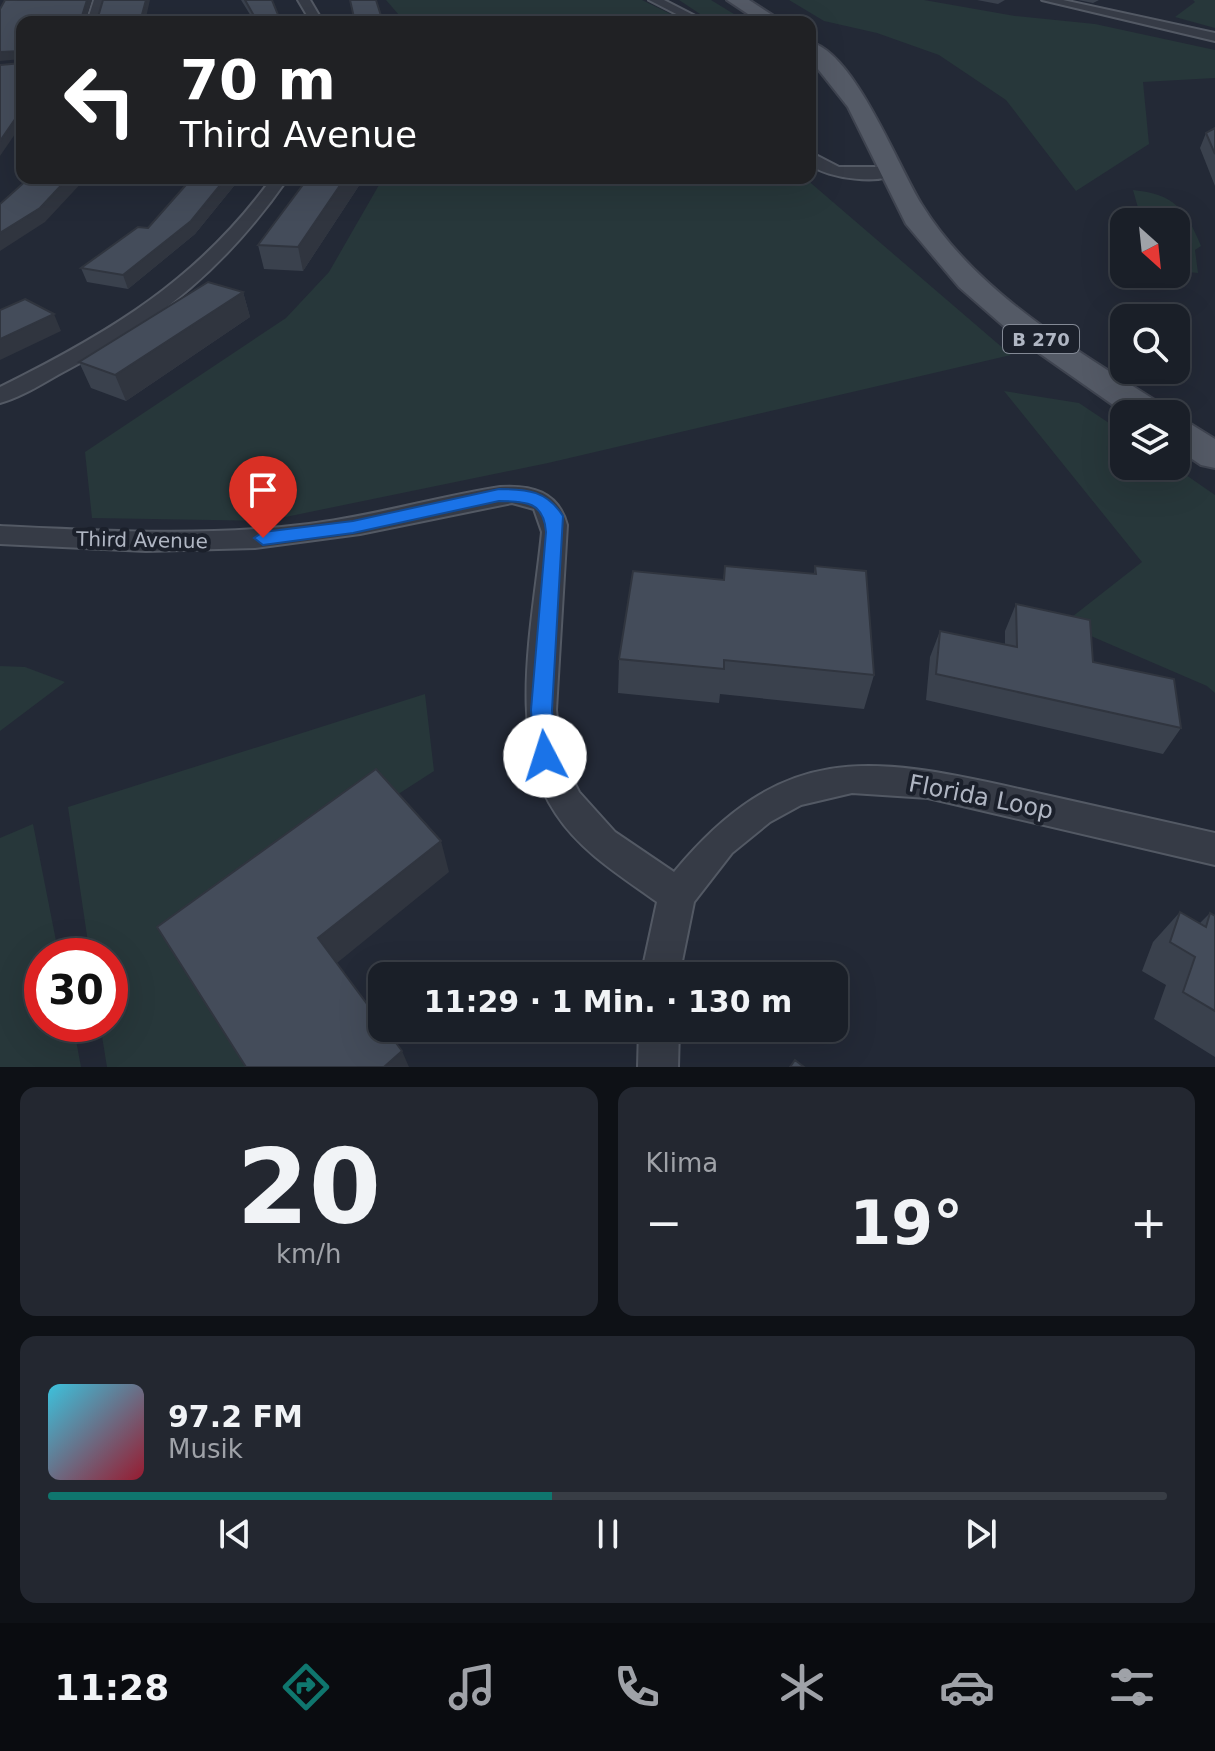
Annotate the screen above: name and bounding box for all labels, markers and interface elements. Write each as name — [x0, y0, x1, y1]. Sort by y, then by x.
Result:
text: 70 m — [180, 47, 336, 112]
icon: left — [48, 48, 152, 152]
text: Third Avenue — [180, 114, 417, 155]
north arrow — [1110, 208, 1190, 288]
map controls — [1110, 208, 1190, 480]
button: search — [1110, 304, 1190, 384]
road number: B 270 — [1003, 325, 1079, 353]
button: layers — [1110, 400, 1190, 480]
pin — [229, 456, 297, 538]
icon: arrive — [241, 468, 285, 512]
street label: Third Avenue — [75, 527, 208, 553]
position arrow — [503, 714, 587, 798]
street label: Florida Loop — [906, 769, 1056, 825]
speed limit sign: 30 — [24, 938, 128, 1042]
text: 11:29 · 1 Min. · 130 m — [424, 984, 792, 1019]
text: 20 — [236, 1126, 381, 1248]
text: Klima — [646, 1148, 718, 1178]
text: 19° — [850, 1188, 963, 1258]
text: − — [646, 1197, 682, 1248]
text: + — [1130, 1197, 1167, 1248]
text: km/h — [276, 1239, 342, 1269]
text: 97.2 FM — [168, 1399, 303, 1434]
text: Musik — [168, 1434, 243, 1464]
icon: previous — [213, 1512, 257, 1556]
icon: pause — [586, 1512, 630, 1556]
icon: next — [959, 1512, 1003, 1556]
icon: directions — [278, 1659, 334, 1715]
icon: music — [444, 1659, 500, 1715]
icon: phone — [609, 1659, 665, 1715]
icon: climate — [774, 1659, 830, 1715]
icon: car — [939, 1659, 995, 1715]
icon: filters — [1104, 1659, 1160, 1715]
text: 11:28 — [55, 1667, 169, 1708]

